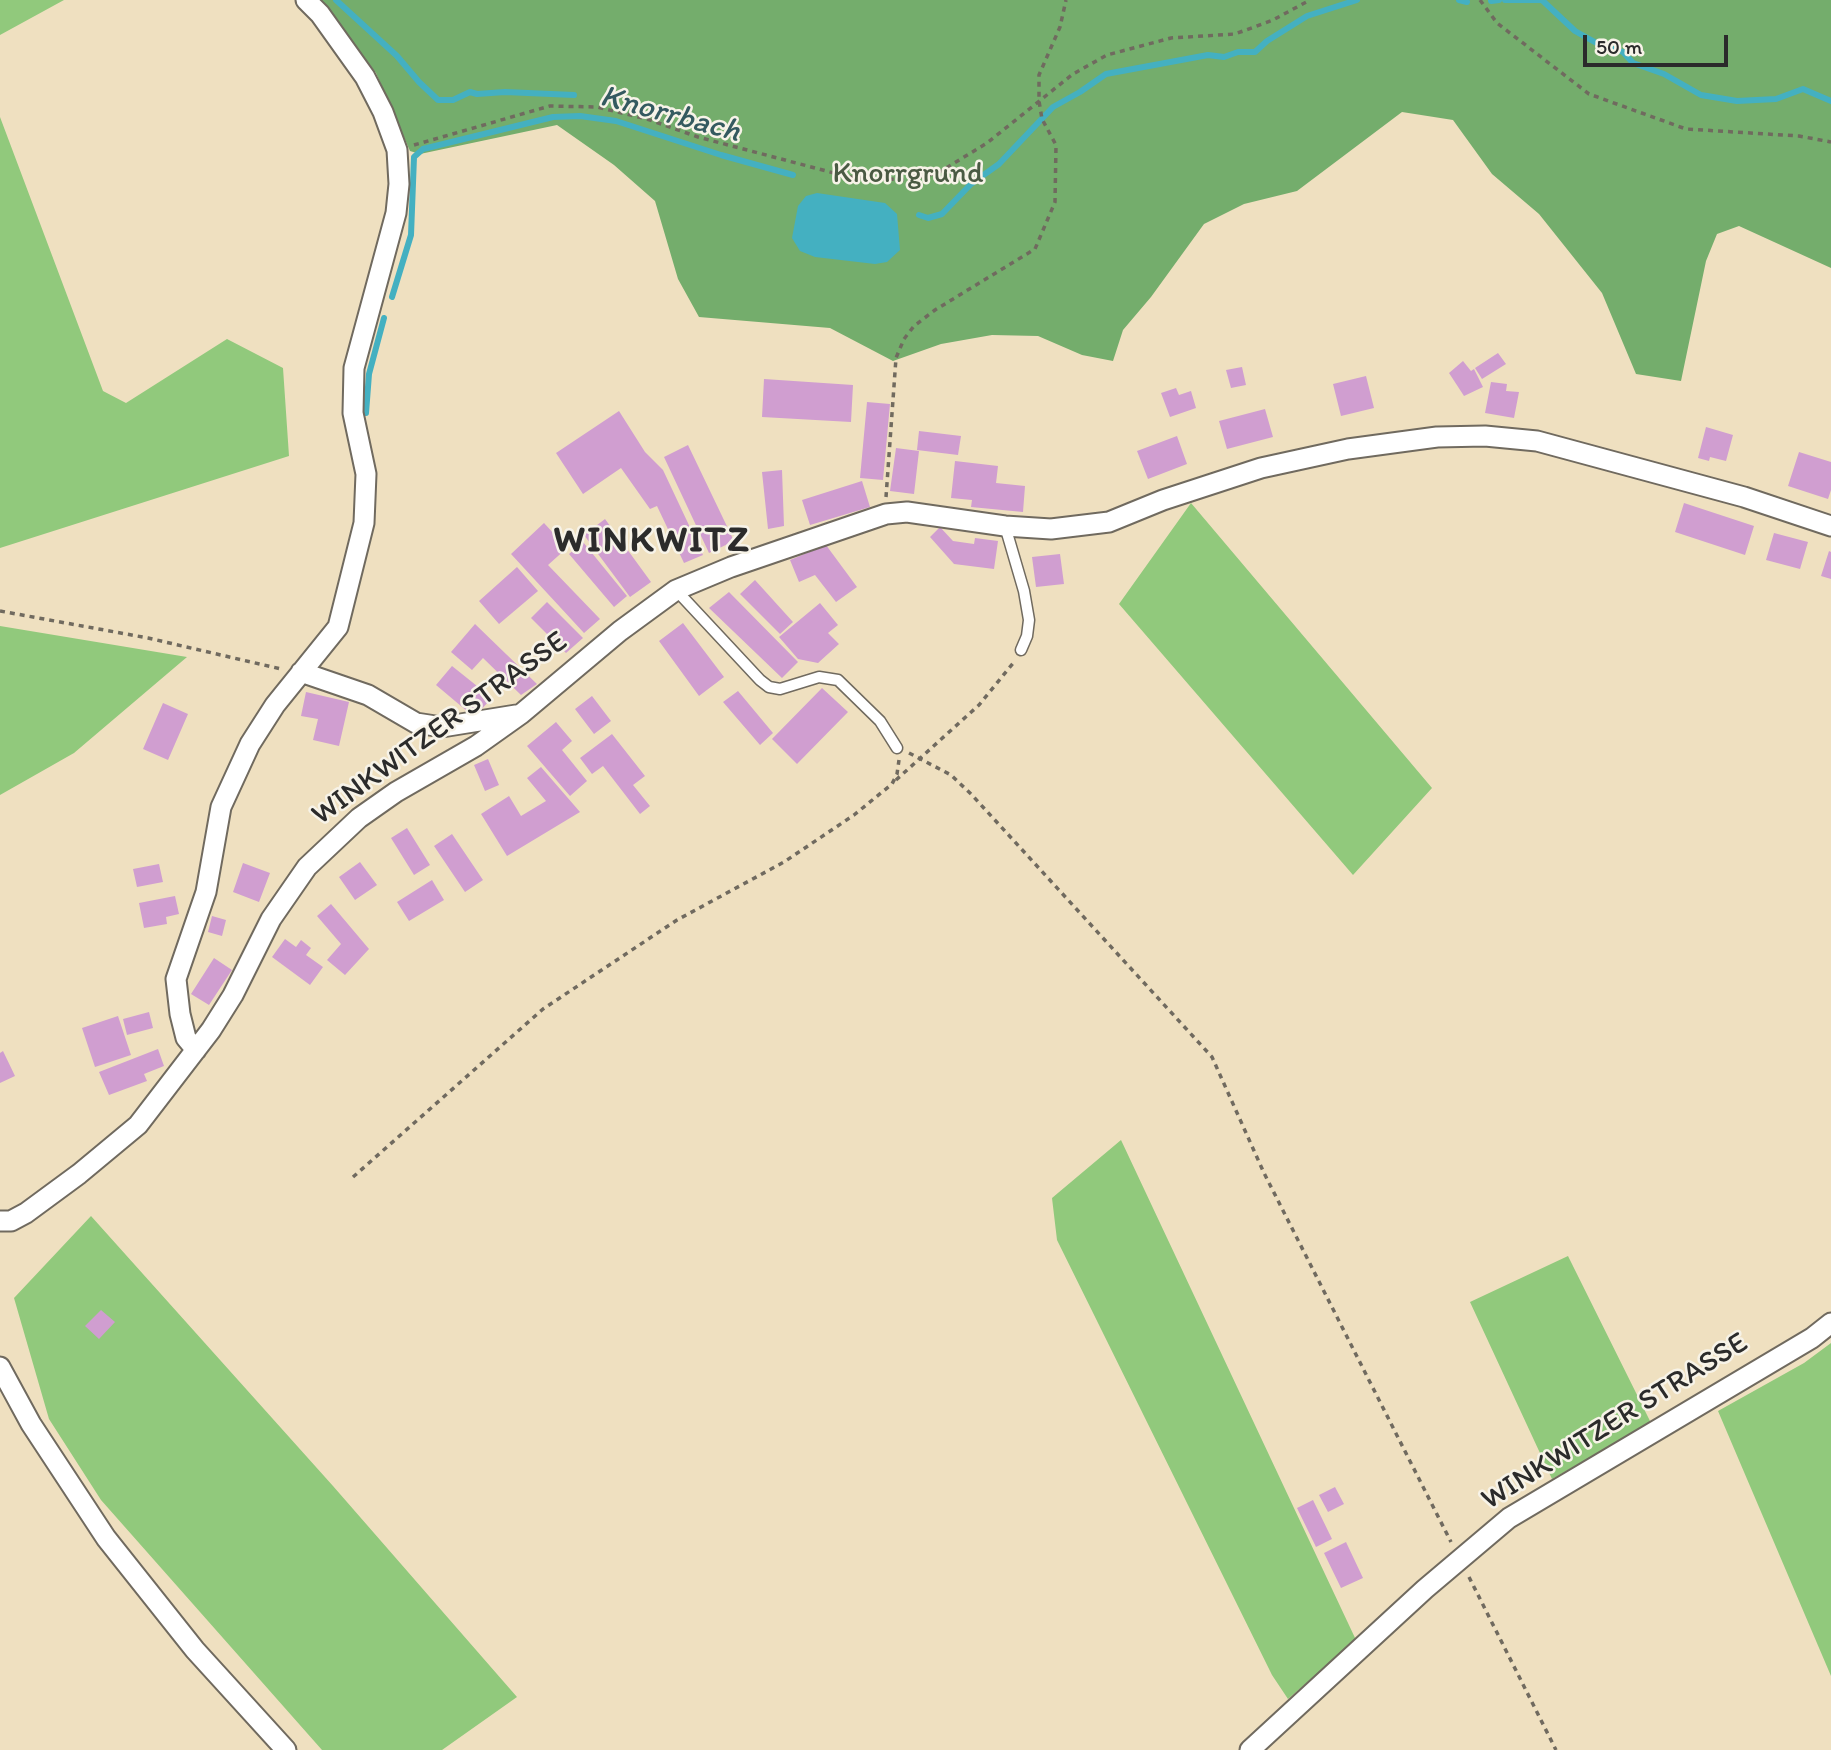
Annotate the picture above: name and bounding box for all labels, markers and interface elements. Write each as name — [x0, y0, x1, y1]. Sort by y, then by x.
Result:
scale bar — [1586, 21, 1731, 65]
text: 50 m — [1596, 34, 1642, 59]
water label: Knorrbach — [596, 78, 744, 152]
park label: Knorrgrund — [833, 156, 983, 192]
district label: WINKWITZ — [556, 520, 748, 564]
street label: WINKWITZER STRASSE — [305, 624, 575, 834]
street label: WINKWITZER STRASSE — [1475, 1325, 1755, 1519]

